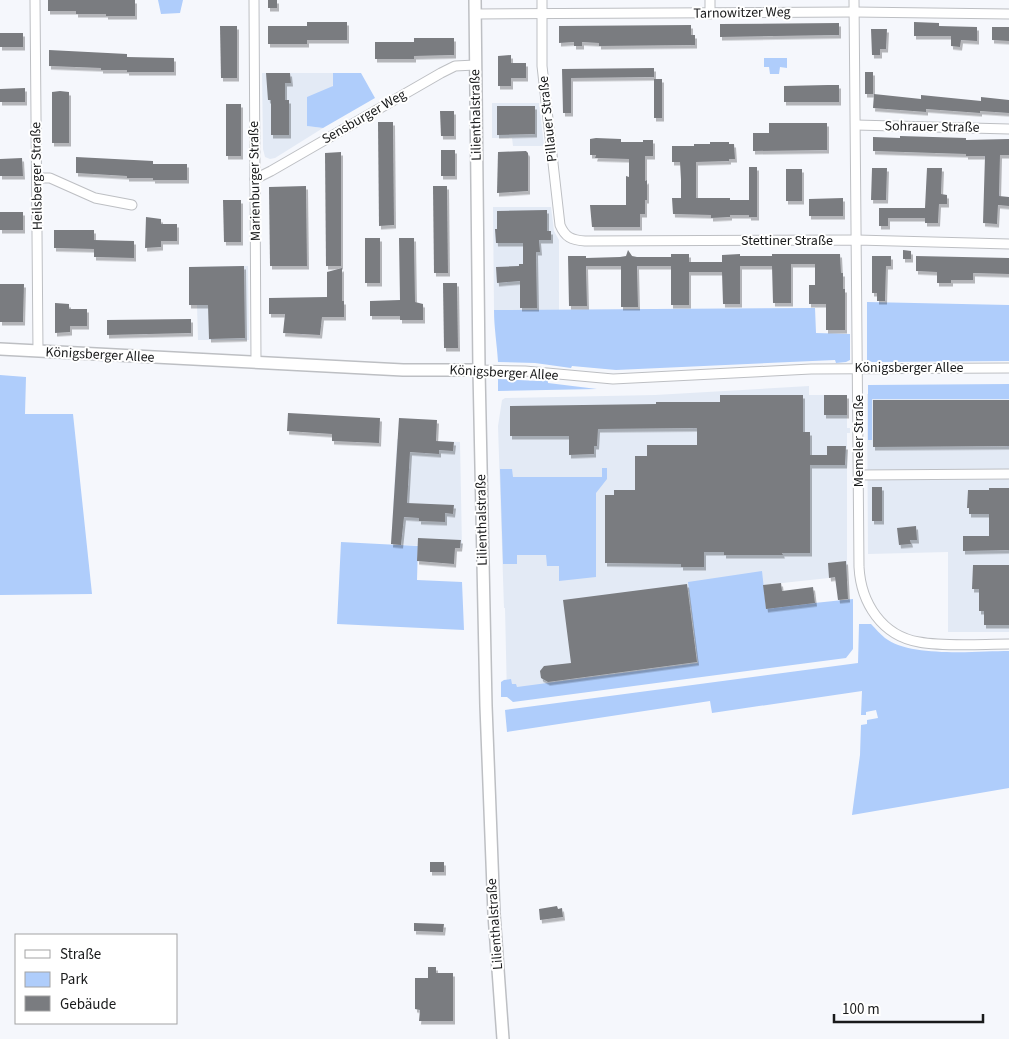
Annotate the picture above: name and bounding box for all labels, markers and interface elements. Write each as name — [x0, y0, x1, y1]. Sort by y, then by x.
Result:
street label: Tarnowitzer Weg — [693, 2, 791, 24]
street label: Lilienthalstraße — [465, 69, 487, 161]
street label: Pillauer Straße — [534, 75, 562, 163]
street label: Sensburger Weg — [318, 85, 410, 149]
street label: Sohrauer Straße — [884, 116, 980, 138]
street label: Marienburger Straße — [244, 121, 266, 241]
street label: Heilsberger Straße — [26, 122, 48, 230]
street label: Stettiner Straße — [741, 231, 833, 251]
street label: Königsberger Allee — [45, 342, 155, 368]
street label: Königsberger Allee — [854, 358, 964, 378]
street label: Königsberger Allee — [449, 360, 559, 386]
street label: Memeler Straße — [849, 395, 869, 487]
street label: Lilienthalstraße — [471, 474, 493, 566]
street label: Lilienthalstraße — [482, 877, 508, 970]
legend — [15, 934, 178, 1024]
text: Straße — [60, 944, 101, 965]
text: Park — [60, 969, 89, 990]
scale bar — [834, 992, 983, 1024]
text: Gebäude — [60, 994, 116, 1015]
text: 100 m — [842, 999, 880, 1020]

